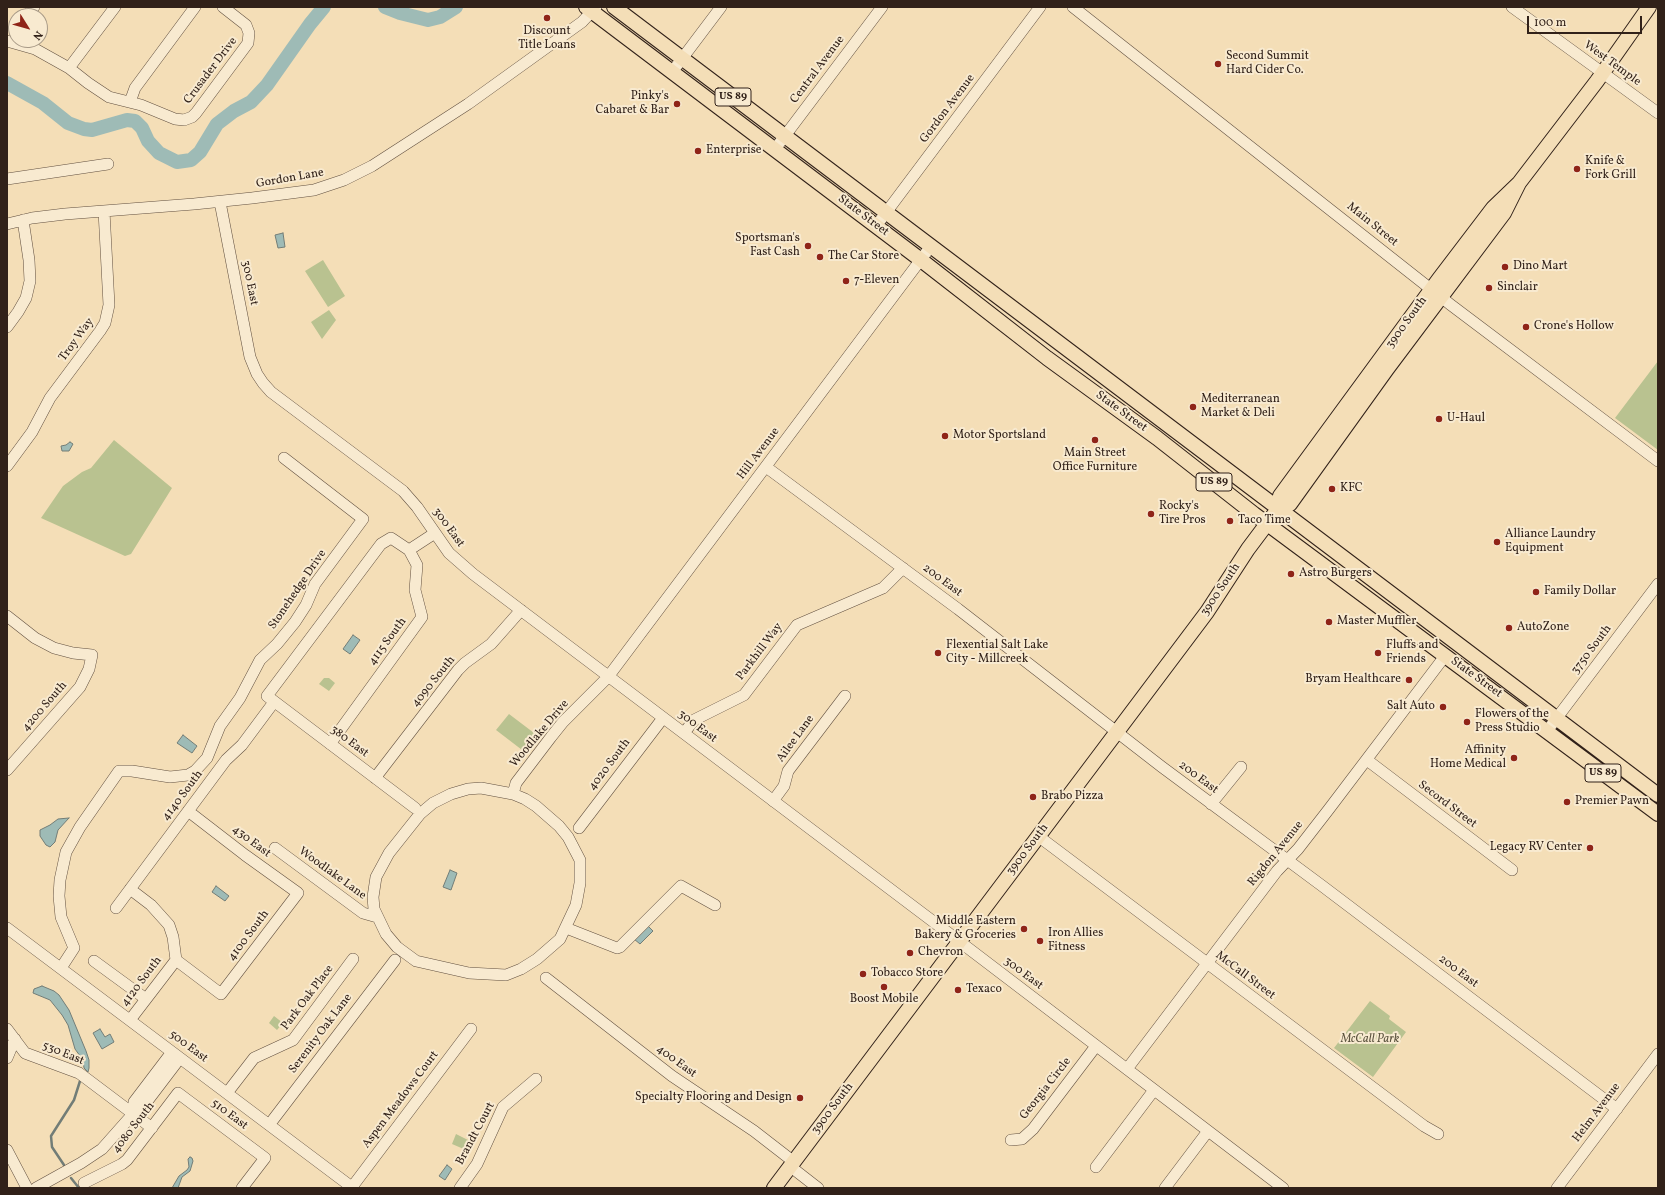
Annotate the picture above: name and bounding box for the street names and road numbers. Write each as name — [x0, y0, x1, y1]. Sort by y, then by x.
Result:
street label: Central Avenue — [788, 33, 848, 107]
street label: Crusader Drive — [181, 35, 241, 107]
street label: West Temple — [1581, 38, 1643, 90]
street label: Gordon Avenue — [918, 72, 978, 146]
road number: US 89 — [715, 88, 751, 106]
street label: Gordon Lane — [255, 166, 325, 192]
street label: State Street — [835, 192, 891, 240]
street label: Main Street — [1343, 200, 1401, 250]
street label: 300 East — [238, 259, 260, 307]
street label: 3900 South — [1383, 294, 1431, 352]
street label: Troy Way — [56, 316, 98, 364]
street label: State Street — [1092, 388, 1150, 436]
street label: Hill Avenue — [735, 425, 783, 483]
road number: US 89 — [1196, 473, 1232, 491]
street label: 300 East — [429, 505, 467, 551]
street label: Stonehedge Drive — [266, 547, 330, 633]
street label: 200 East — [919, 561, 965, 601]
street label: 3900 South — [1198, 561, 1244, 619]
street label: 4115 South — [366, 615, 410, 669]
street label: Parkhill Way — [734, 620, 786, 684]
street label: 3750 South — [1569, 622, 1615, 678]
street label: 4090 South — [409, 654, 459, 710]
street label: State Street — [1447, 654, 1505, 702]
street label: 4200 South — [19, 679, 71, 735]
street label: Woodlake Drive — [508, 697, 572, 771]
street label: 300 East — [674, 708, 720, 746]
street label: Ailee Lane — [774, 713, 818, 765]
street label: 380 East — [327, 723, 371, 761]
street label: 4020 South — [586, 736, 634, 794]
street label: 200 East — [1175, 758, 1221, 798]
road number: US 89 — [1585, 764, 1621, 782]
street label: 4140 South — [159, 768, 207, 824]
street label: Secord Street — [1415, 778, 1479, 832]
street label: Rigdon Avenue — [1245, 818, 1307, 890]
street label: 3900 South — [1004, 821, 1052, 879]
street label: 430 East — [229, 823, 273, 861]
street label: Woodlake Lane — [295, 845, 369, 903]
street label: 4100 South — [225, 908, 273, 964]
street label: McCall Street — [1212, 949, 1278, 1003]
street label: 200 East — [1435, 952, 1481, 992]
street label: 4120 South — [119, 954, 165, 1010]
street label: 300 East — [1000, 955, 1046, 993]
street label: Park Oak Place — [279, 962, 337, 1034]
street label: Serenity Oak Lane — [286, 991, 356, 1077]
street label: 500 East — [166, 1028, 210, 1066]
street label: 530 East — [40, 1039, 86, 1069]
street label: 400 East — [653, 1043, 699, 1081]
street label: Aspen Meadows Court — [360, 1048, 442, 1152]
street label: Georgia Circle — [1017, 1055, 1075, 1123]
street label: 3900 South — [809, 1080, 857, 1138]
street label: Helm Avenue — [1570, 1080, 1624, 1146]
street label: 510 East — [208, 1096, 250, 1134]
street label: 4080 South — [110, 1100, 158, 1156]
street label: Brandt Court — [453, 1100, 499, 1168]

